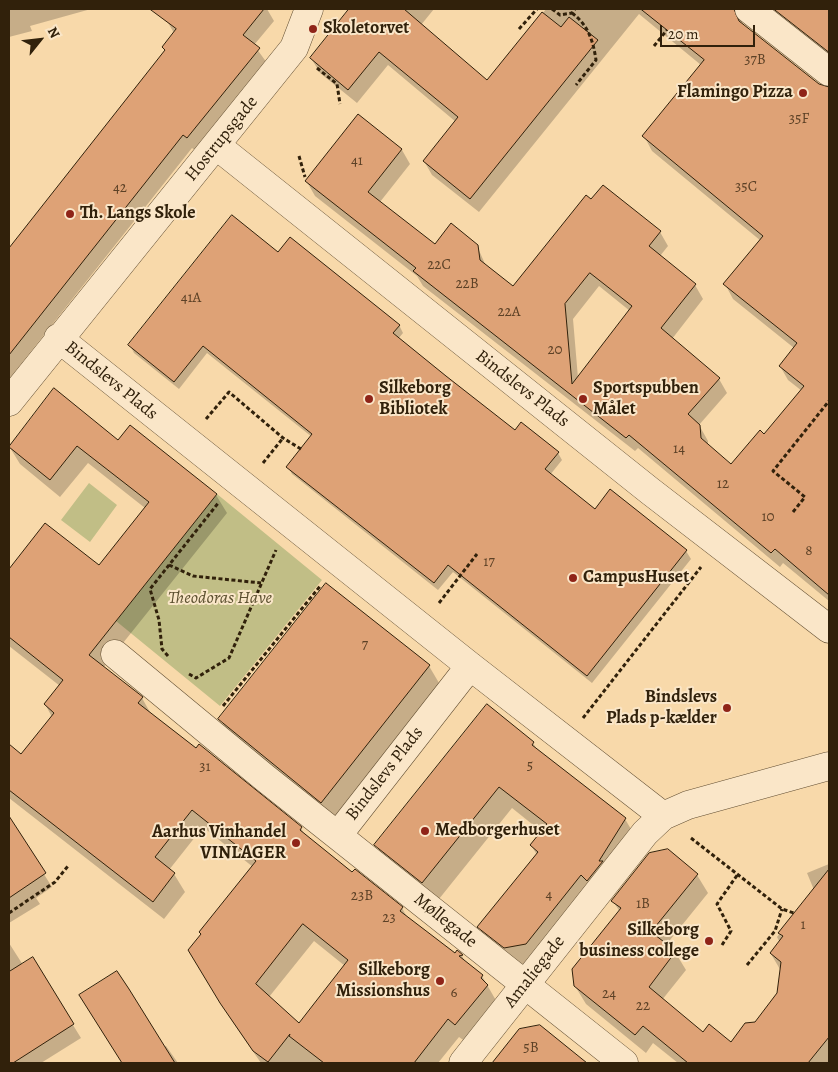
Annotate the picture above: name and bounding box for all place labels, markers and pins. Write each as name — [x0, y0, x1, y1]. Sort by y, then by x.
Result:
place label: Skoletorvet — [323, 18, 409, 40]
marker: Skoletorvet — [307, 23, 319, 35]
place label: Flamingo Pizza — [677, 82, 793, 104]
marker: Flamingo Pizza — [797, 87, 809, 99]
place label: Th. Langs Skole — [80, 203, 195, 225]
marker: Th. Langs Skole — [64, 208, 76, 220]
place label: Silkeborg Bibliotek — [379, 378, 451, 420]
place label: Sportspubben Målet — [593, 378, 699, 420]
marker: Silkeborg Bibliotek — [363, 393, 375, 405]
marker: Sportspubben Målet — [577, 393, 589, 405]
place label: CampusHuset — [583, 567, 689, 589]
marker: CampusHuset — [567, 572, 579, 584]
place label: Bindslevs Plads p-kælder — [606, 687, 717, 730]
marker: Bindslevs Plads p-kælder — [721, 702, 733, 714]
place label: Medborgerhuset — [435, 820, 560, 842]
place label: Aarhus Vinhandel VINLAGER — [152, 822, 286, 864]
marker: Medborgerhuset — [419, 825, 431, 837]
marker: Aarhus Vinhandel VINLAGER — [290, 837, 302, 849]
place label: Silkeborg business college — [579, 920, 699, 962]
marker: Silkeborg business college — [703, 935, 715, 947]
place label: Silkeborg Missionshus — [336, 960, 430, 1002]
marker: Silkeborg Missionshus — [434, 975, 446, 987]

